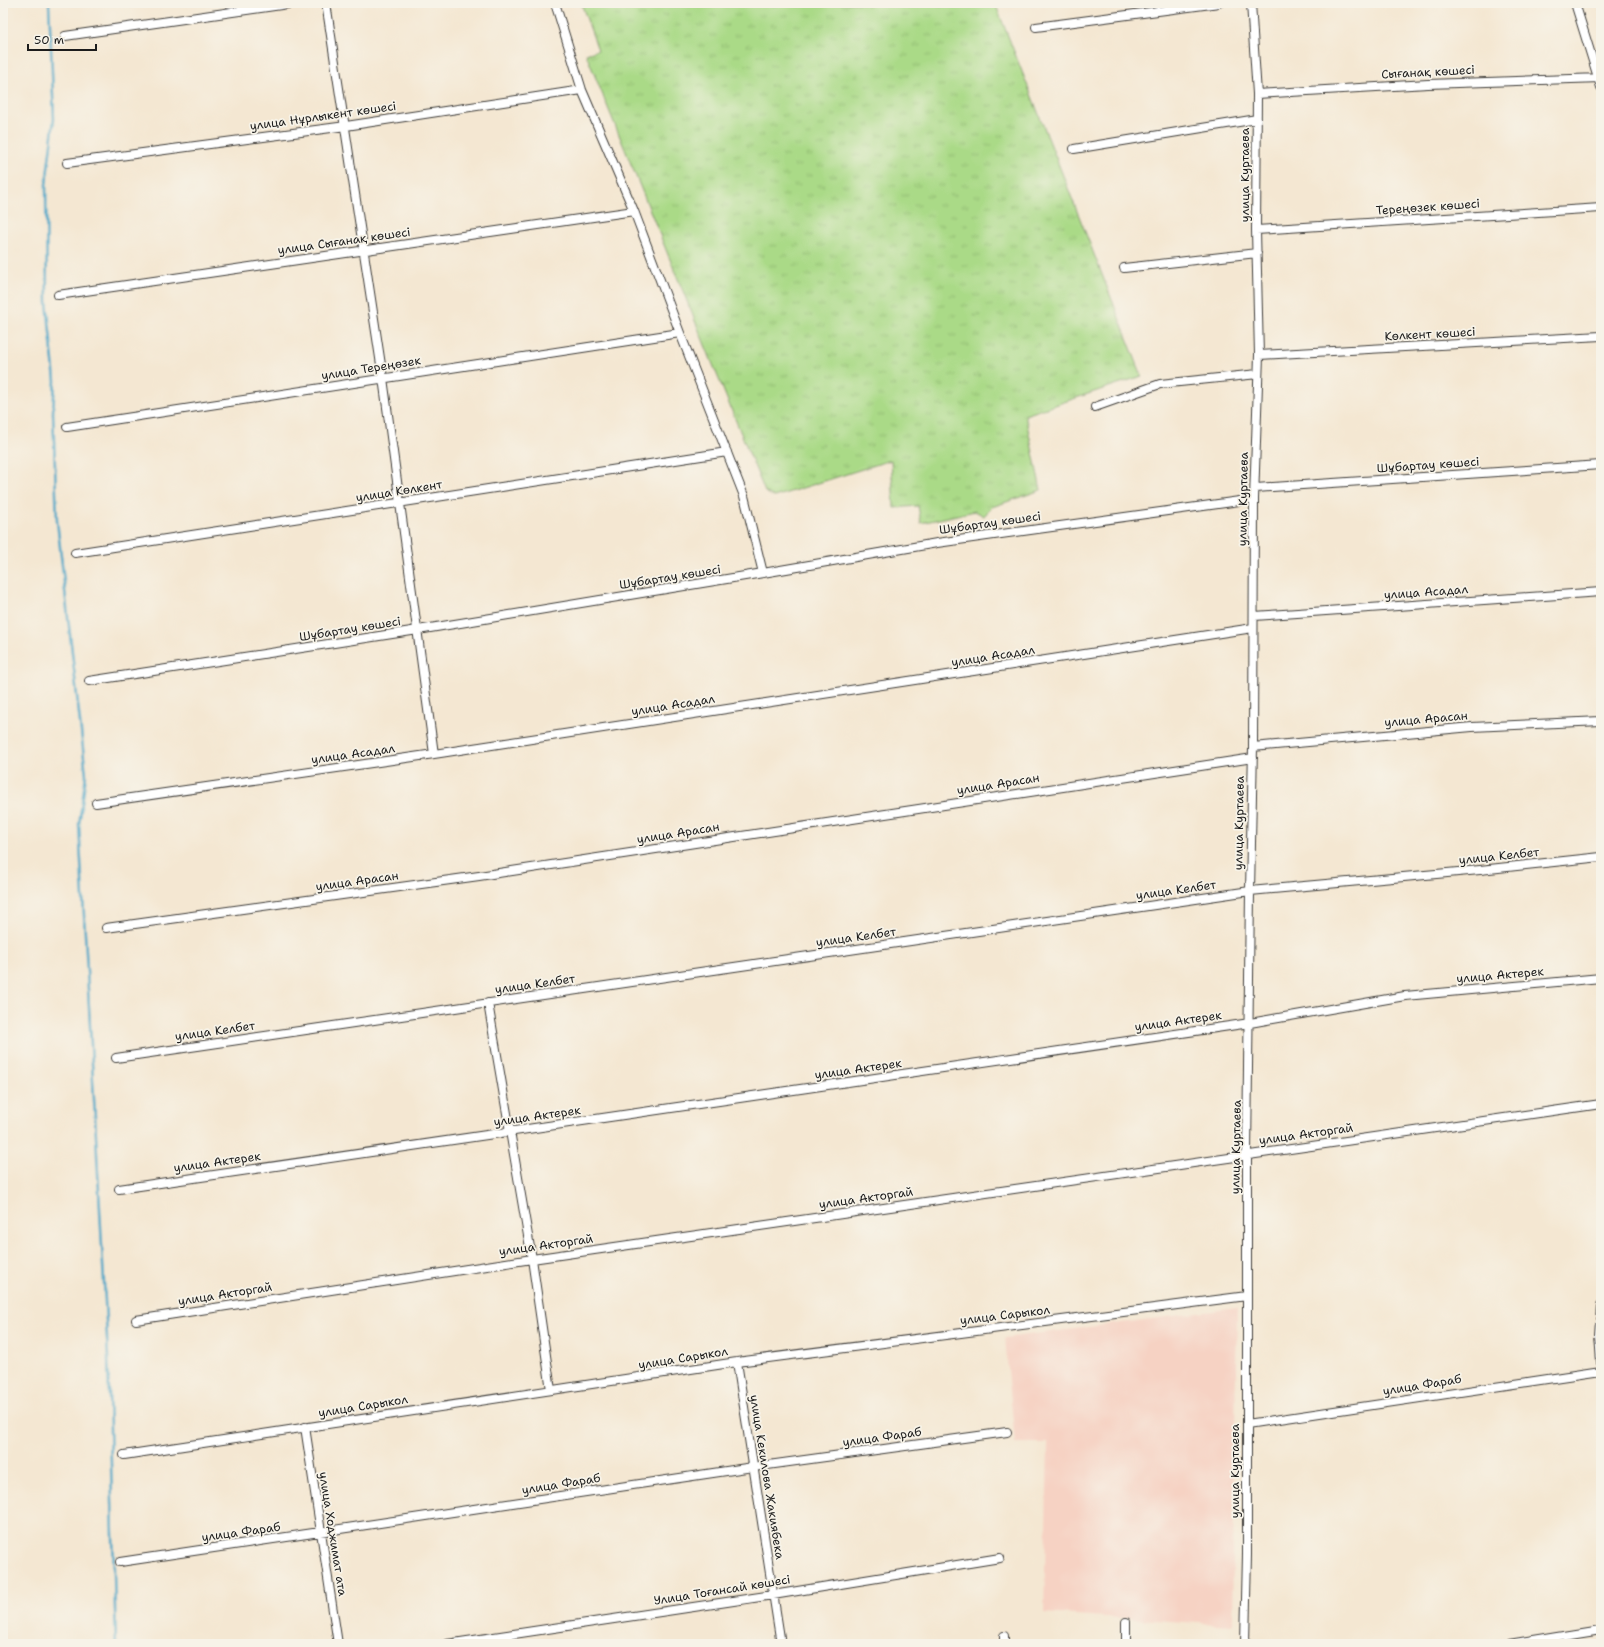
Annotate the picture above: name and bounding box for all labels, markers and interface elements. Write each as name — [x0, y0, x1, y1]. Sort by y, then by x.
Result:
scale bar — [28, 26, 96, 52]
text: 50 m — [34, 32, 64, 48]
street label: Сығанақ көшесі — [1381, 62, 1475, 82]
street label: улица Нұрлыкент көшесі — [249, 98, 397, 134]
street label: улица Куртаева — [1237, 127, 1253, 222]
street label: Тереңөзек көшесі — [1376, 195, 1480, 219]
street label: улица Сығанақ көшесі — [277, 224, 411, 258]
street label: Көлкент көшесі — [1384, 324, 1476, 344]
street label: улица Тереңөзек — [320, 352, 422, 384]
street label: улица Куртаева — [1234, 451, 1252, 546]
street label: Шұбартау көшесі — [1376, 453, 1480, 477]
street label: улица Көлкент — [355, 476, 444, 506]
street label: Шұбартау көшесі — [938, 508, 1042, 538]
street label: Шұбартау көшесі — [618, 561, 722, 593]
street label: улица Асадал — [1383, 581, 1469, 603]
street label: Шұбартау көшесі — [298, 613, 402, 645]
street label: улица Асадал — [950, 641, 1036, 670]
street label: улица Асадал — [630, 690, 716, 719]
street label: улица Арасан — [1384, 707, 1468, 731]
street label: улица Асадал — [310, 740, 396, 768]
street label: улица Арасан — [956, 770, 1040, 798]
street label: улица Куртаева — [1230, 775, 1248, 870]
street label: улица Арасан — [636, 819, 720, 847]
street label: улица Келбет — [1458, 844, 1541, 868]
street label: улица Арасан — [315, 867, 399, 895]
street label: улица Келбет — [1135, 876, 1218, 904]
street label: улица Келбет — [815, 923, 898, 951]
street label: улица Актерек — [1456, 963, 1545, 987]
street label: улица Келбет — [494, 970, 577, 998]
street label: улица Актерек — [1134, 1007, 1223, 1035]
street label: улица Келбет — [174, 1017, 257, 1045]
street label: улица Актерек — [814, 1055, 903, 1083]
street label: улица Куртаева — [1227, 1099, 1245, 1194]
street label: улица Актерек — [493, 1102, 582, 1130]
street label: улица Акторгай — [1258, 1119, 1354, 1149]
street label: улица Актерек — [173, 1148, 262, 1176]
street label: улица Акторгай — [818, 1183, 914, 1213]
street label: улица Акторгай — [498, 1230, 594, 1260]
street label: улица Акторгай — [177, 1279, 273, 1309]
street label: улица Сарыкол — [959, 1302, 1051, 1328]
street label: улица Сарыкол — [637, 1343, 729, 1373]
street label: улица Фараб — [1382, 1371, 1462, 1399]
street label: улица Сарыкол — [317, 1391, 409, 1421]
street label: улица Кекилова Жакиябека — [746, 1394, 788, 1561]
street label: улица Куртаева — [1227, 1423, 1243, 1518]
street label: улица Фараб — [842, 1424, 922, 1450]
street label: улица Фараб — [521, 1470, 601, 1498]
street label: улица Ходжимат ата — [315, 1471, 351, 1598]
street label: улица Фараб — [201, 1519, 281, 1545]
street label: Улица Тоғансай көшесі — [653, 1571, 791, 1609]

